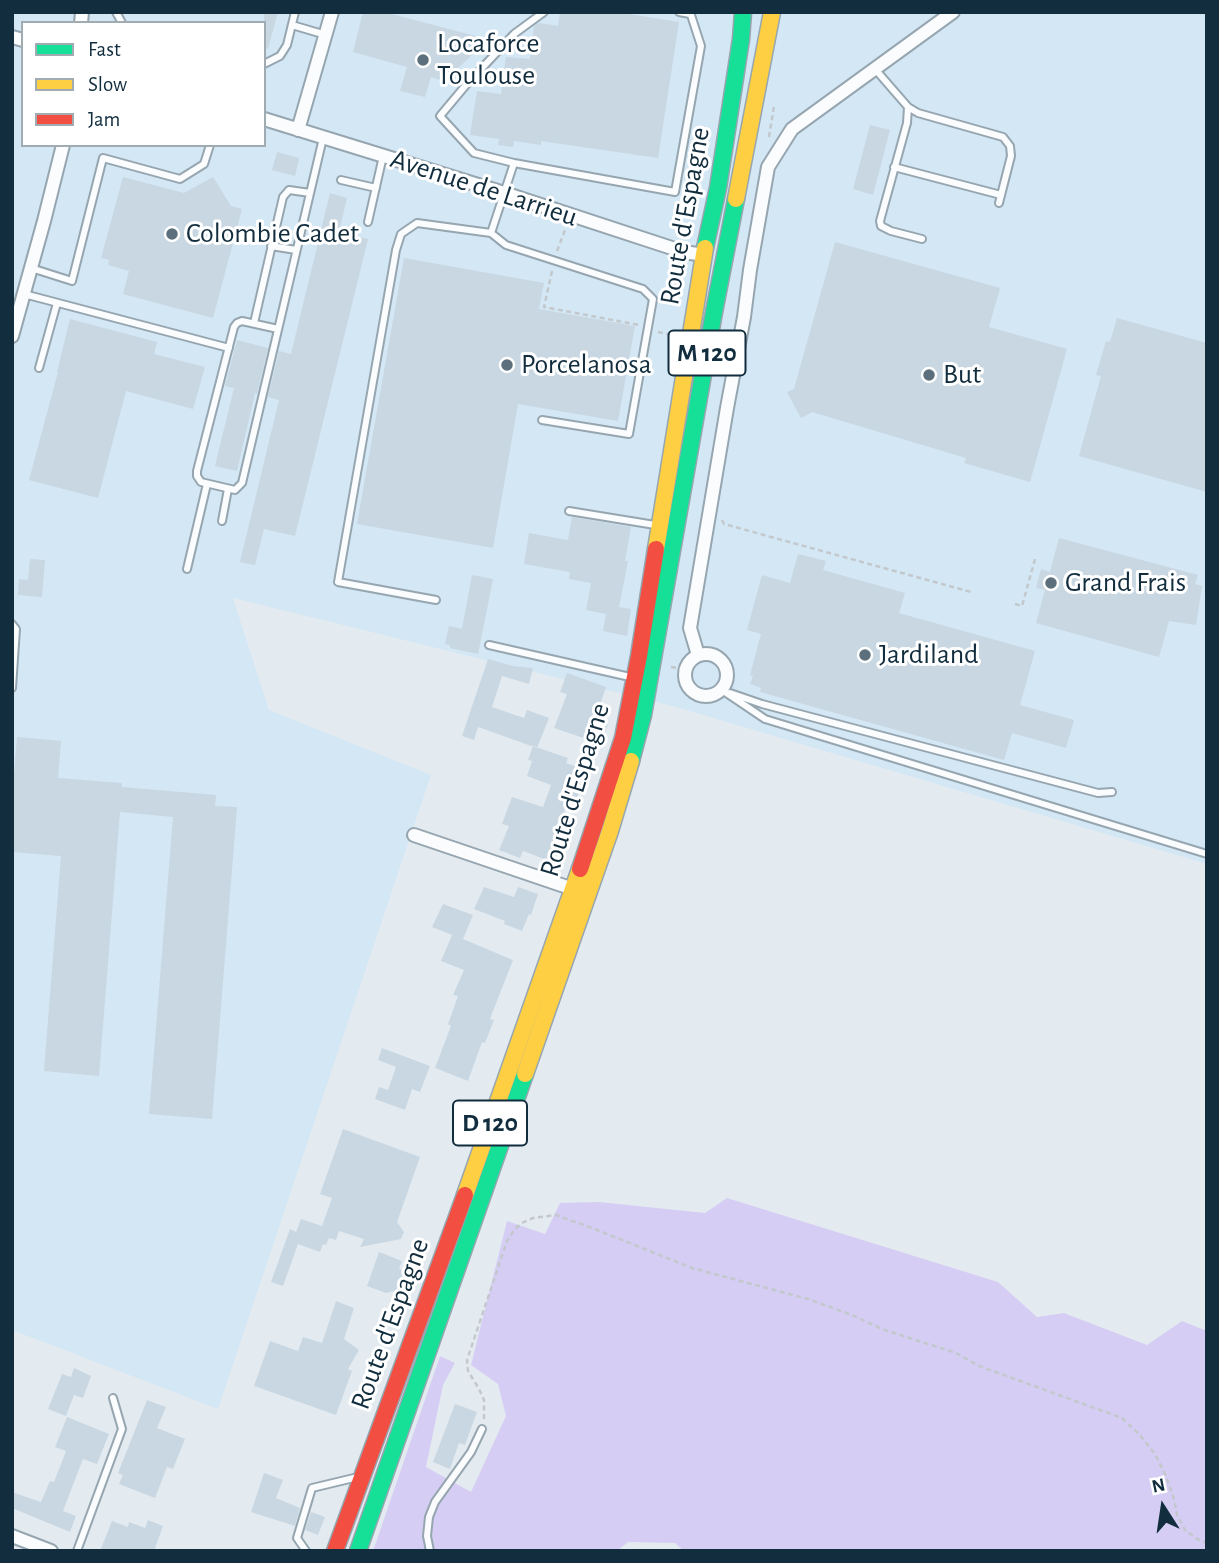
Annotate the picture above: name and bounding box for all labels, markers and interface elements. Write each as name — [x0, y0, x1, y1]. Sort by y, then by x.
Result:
legend — [21, 21, 266, 147]
place label: Locaforce Toulouse — [437, 27, 539, 93]
text: Fast — [88, 39, 121, 60]
marker: Locaforce Toulouse — [415, 52, 431, 68]
text: Slow — [88, 74, 127, 95]
text: Jam — [88, 109, 120, 130]
street label: Route d'Espagne — [653, 125, 717, 307]
street label: Avenue de Larrieu — [386, 142, 582, 234]
place label: Colombie Cadet — [186, 217, 359, 251]
marker: Colombie Cadet — [164, 226, 180, 242]
road number: M 120 — [668, 330, 746, 376]
place label: Porcelanosa — [521, 348, 652, 382]
marker: Porcelanosa — [499, 357, 515, 373]
place label: But — [943, 358, 981, 392]
marker: But — [921, 367, 937, 383]
place label: Grand Frais — [1065, 566, 1186, 600]
marker: Grand Frais — [1043, 575, 1059, 591]
place label: Jardiland — [879, 638, 979, 672]
marker: Jardiland — [857, 647, 873, 663]
street label: Route d'Espagne — [533, 699, 617, 881]
road number: D 120 — [453, 1100, 527, 1146]
street label: Route d'Espagne — [343, 1234, 437, 1414]
north arrow — [1128, 1472, 1198, 1542]
text: N — [1150, 1475, 1167, 1497]

